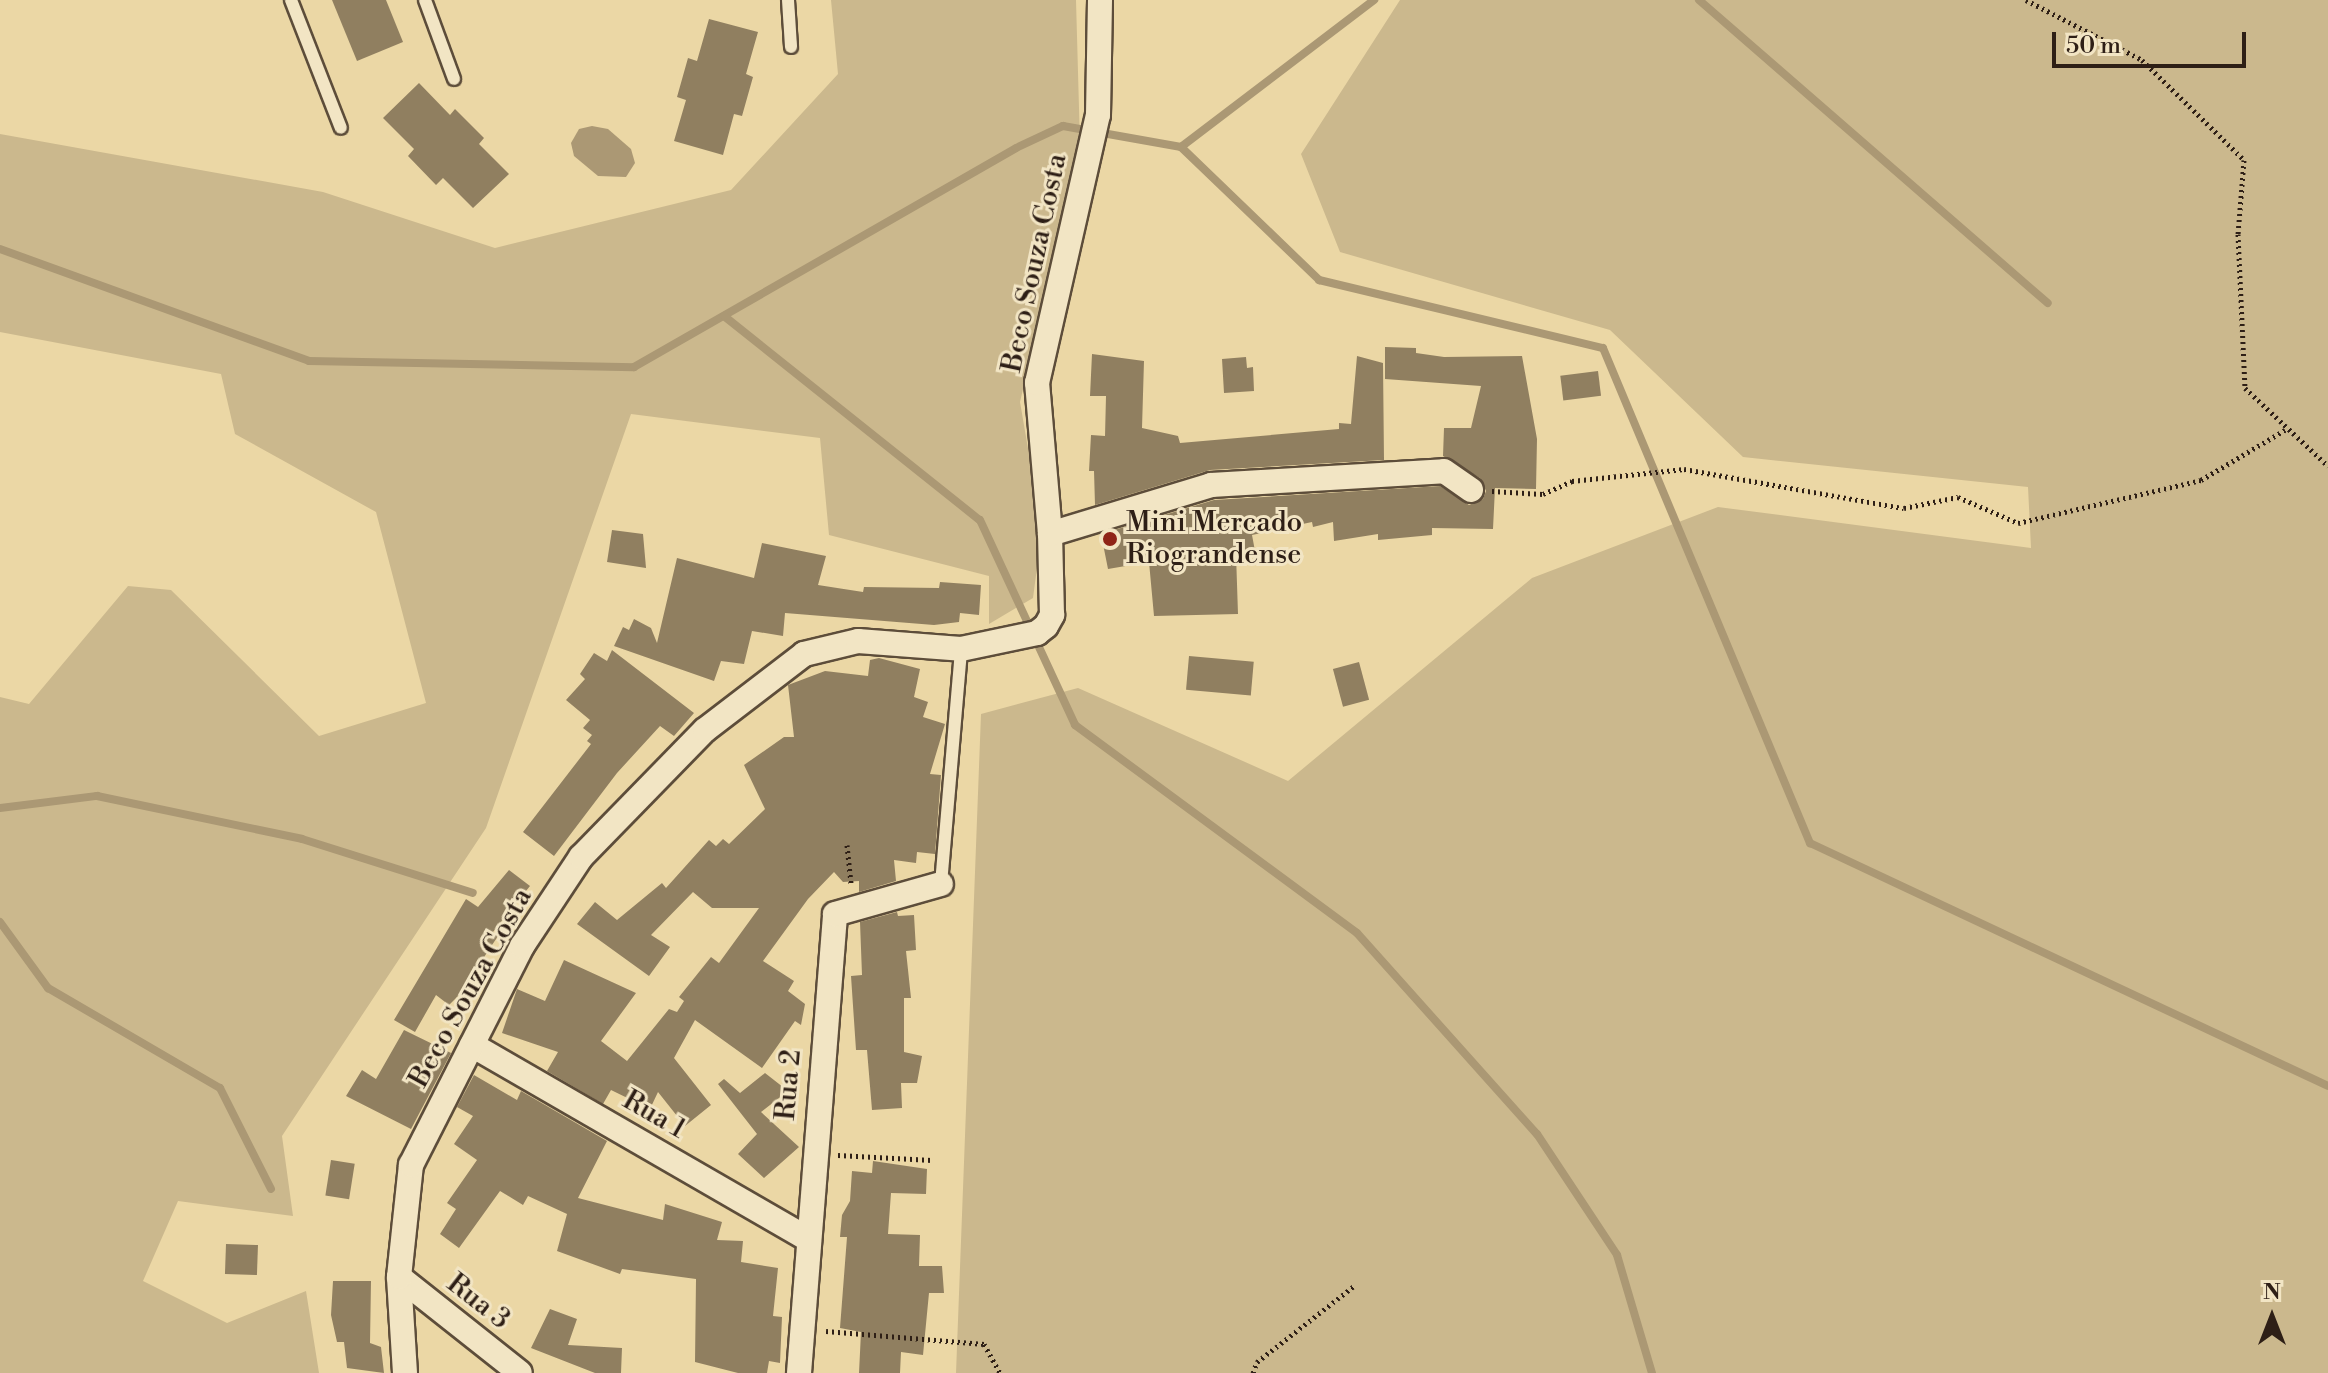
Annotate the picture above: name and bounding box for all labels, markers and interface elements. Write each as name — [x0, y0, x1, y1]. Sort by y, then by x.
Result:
scale bar — [2056, 16, 2250, 66]
text: 50 m — [2066, 31, 2121, 61]
street label: Beco Souza Costa — [995, 151, 1075, 375]
place label: Mini Mercado Riograndense — [1126, 506, 1302, 572]
marker: Mini Mercado Riograndense — [1101, 530, 1119, 548]
street label: Beco Souza Costa — [402, 883, 540, 1093]
street label: Rua 2 — [769, 1048, 809, 1122]
street label: Rua 1 — [616, 1084, 692, 1146]
street label: Rua 3 — [440, 1267, 516, 1337]
north arrow — [2232, 1277, 2312, 1357]
text: N — [2263, 1279, 2281, 1306]

